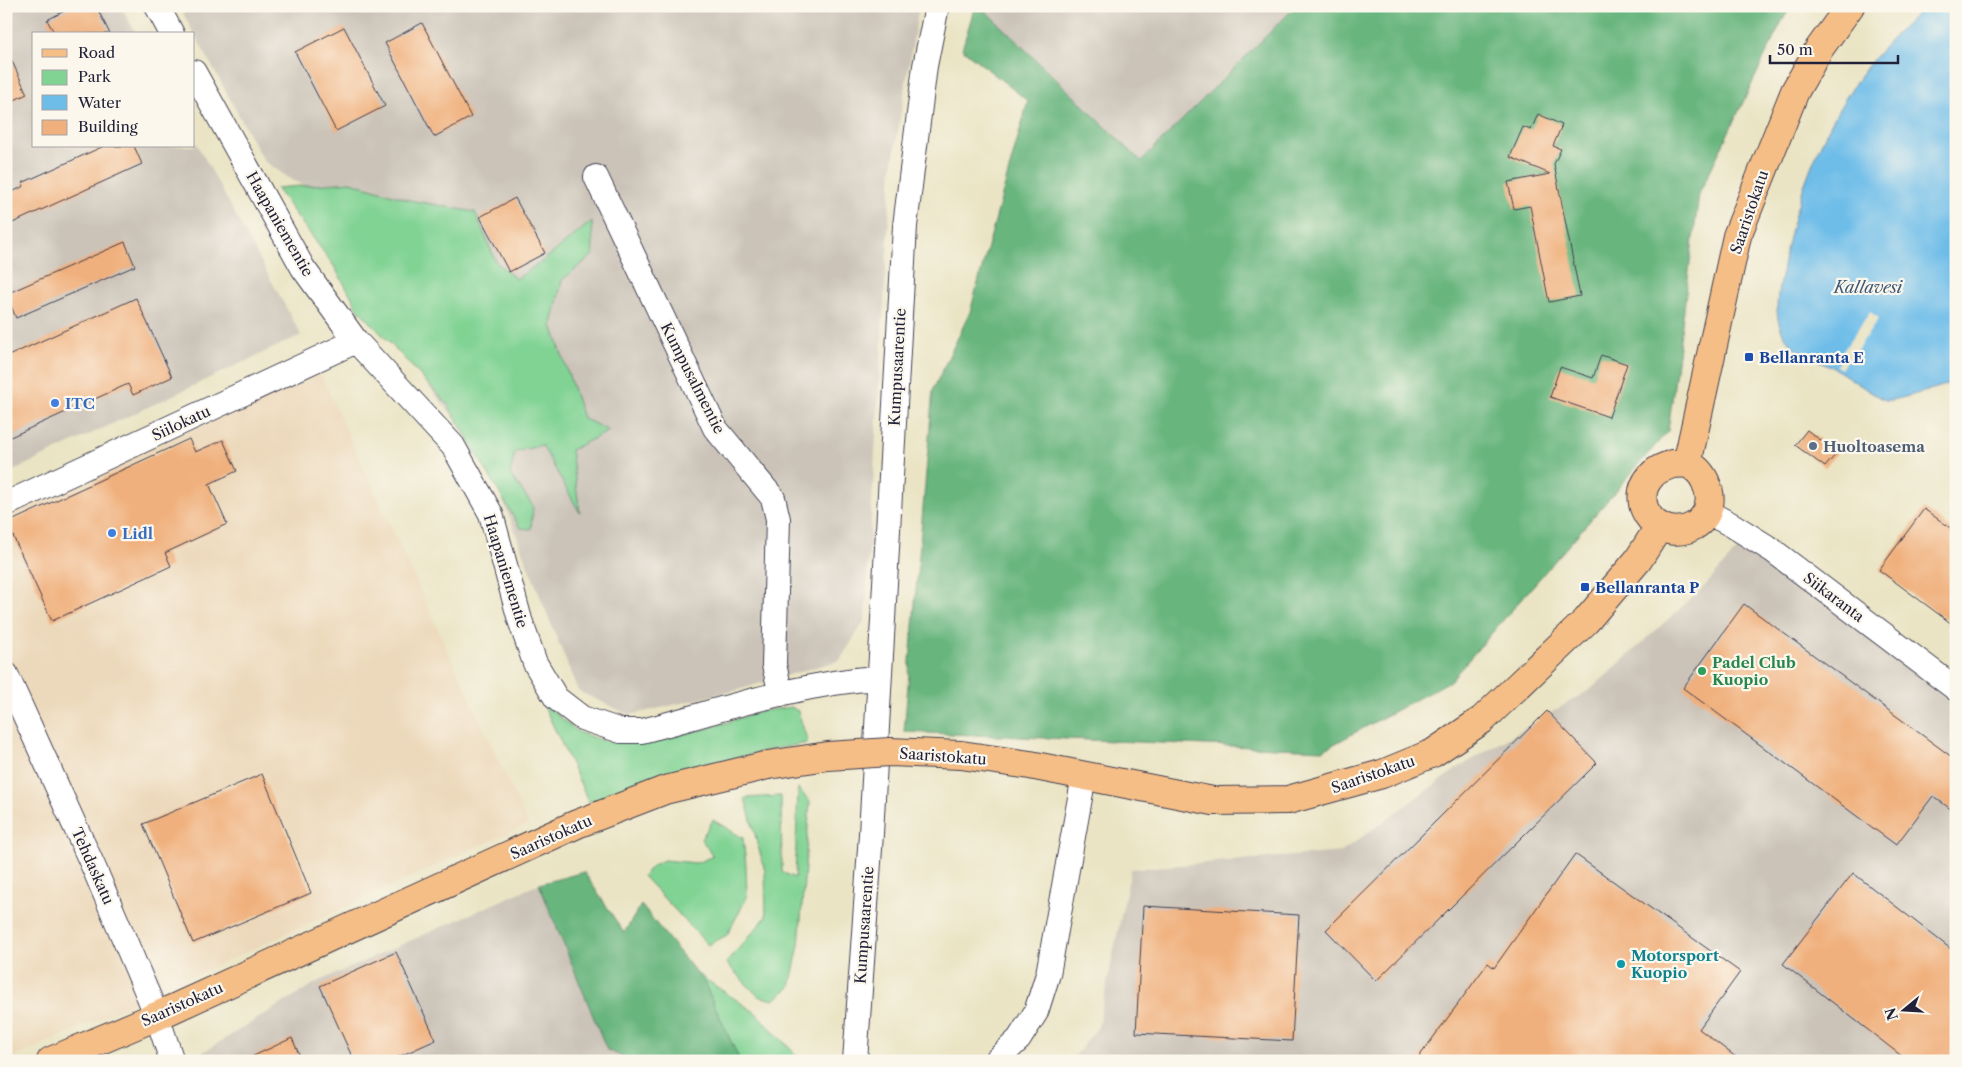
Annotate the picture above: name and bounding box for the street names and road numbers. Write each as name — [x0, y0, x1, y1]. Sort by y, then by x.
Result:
street label: Haapaniementie — [242, 168, 318, 280]
street label: Saaristokatu — [1726, 168, 1772, 256]
street label: Kumpusaarentie — [884, 308, 910, 426]
street label: Kumpusalmentie — [657, 319, 729, 437]
street label: Siilokatu — [149, 401, 213, 445]
street label: Haapaniementie — [480, 512, 532, 630]
street label: Siikaranta — [1800, 568, 1868, 626]
street label: Saaristokatu — [899, 743, 987, 769]
street label: Saaristokatu — [1329, 751, 1417, 797]
street label: Saaristokatu — [507, 811, 595, 863]
street label: Tehdaskatu — [68, 825, 118, 907]
street label: Kumpusaarentie — [850, 866, 878, 984]
street label: Saaristokatu — [138, 978, 226, 1030]

